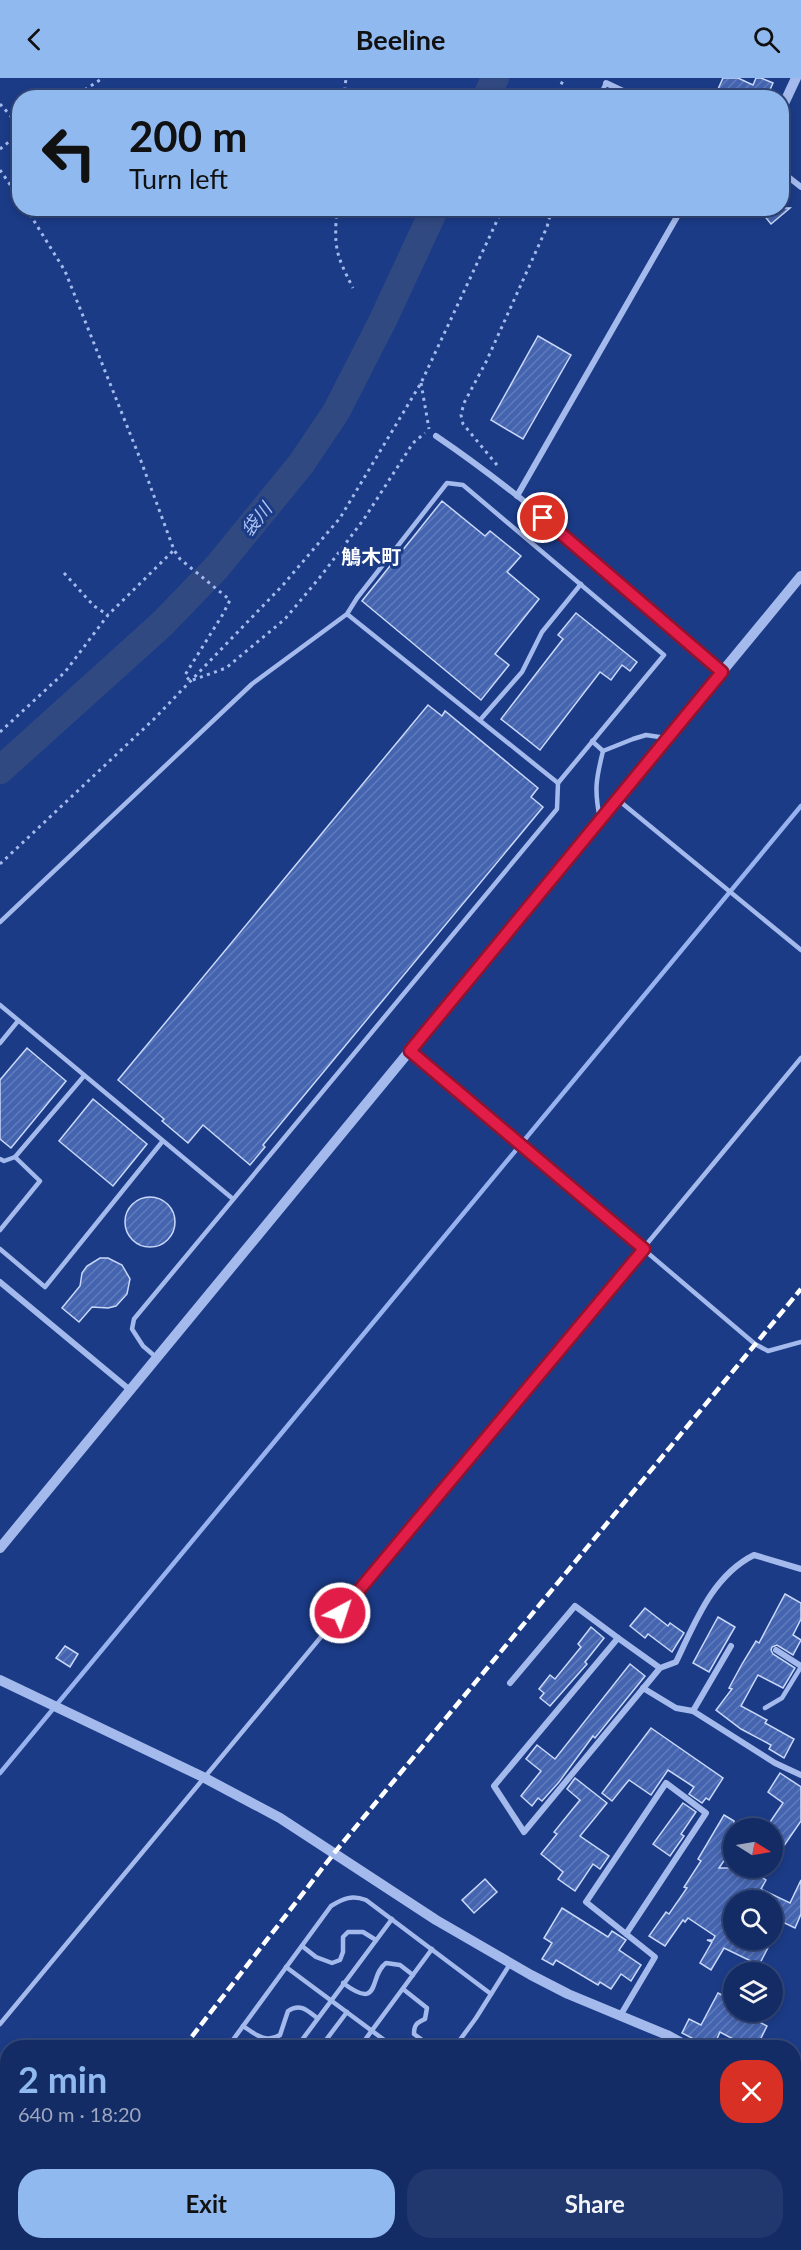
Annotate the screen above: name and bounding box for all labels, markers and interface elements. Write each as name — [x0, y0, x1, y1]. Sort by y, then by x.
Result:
icon: back — [18, 23, 51, 56]
text: Beeline — [356, 23, 445, 56]
icon: search — [750, 23, 783, 56]
text: 200 m — [129, 111, 247, 161]
icon: left — [30, 114, 108, 192]
text: Turn left — [129, 162, 228, 195]
pin — [517, 492, 568, 543]
water label: 袋川 — [236, 497, 277, 540]
icon: arrive — [526, 501, 559, 534]
district label: 鵤木町 — [341, 544, 401, 568]
position arrow — [308, 1581, 372, 1645]
north arrow — [723, 1818, 783, 1878]
map controls — [723, 1818, 783, 2022]
button: search — [723, 1890, 783, 1950]
button: layers — [723, 1962, 783, 2022]
text: 2 min — [18, 2057, 107, 2101]
button: close — [720, 2060, 783, 2123]
text: 640 m · 18:20 — [18, 2102, 141, 2126]
button: Exit — [18, 2169, 395, 2238]
button: Share — [407, 2169, 783, 2238]

